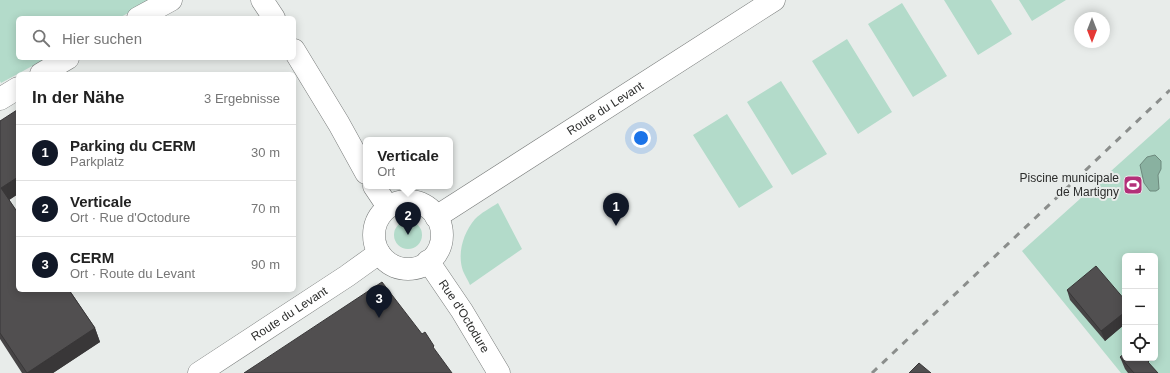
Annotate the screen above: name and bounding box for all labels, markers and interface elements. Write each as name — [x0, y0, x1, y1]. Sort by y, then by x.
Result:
north arrow — [1074, 12, 1110, 48]
search box — [16, 16, 296, 60]
icon: search — [30, 27, 52, 49]
text: Hier suchen — [62, 30, 142, 47]
street label: Route du Levant — [564, 78, 647, 138]
text: In der Nähe — [32, 88, 125, 107]
text: 3 Ergebnisse — [204, 91, 280, 106]
your location — [631, 128, 651, 148]
text: Parking du CERM — [70, 137, 196, 154]
popup — [363, 137, 453, 189]
text: 1 — [41, 145, 49, 160]
text: 30 m — [251, 145, 280, 160]
text: Verticale — [377, 147, 439, 164]
text: Parkplatz — [70, 154, 124, 169]
text: Ort — [377, 164, 395, 179]
place label: Piscine municipale de Martigny — [1020, 171, 1119, 199]
sports icon: Piscine municipale de Martigny — [1122, 174, 1144, 196]
text: Verticale — [70, 193, 132, 210]
pin: 1 — [603, 193, 629, 226]
text: 2 — [41, 201, 49, 216]
text: 70 m — [251, 201, 280, 216]
pin: 2 — [395, 202, 421, 235]
text: Ort · Rue d'Octodure — [70, 210, 190, 225]
text: CERM — [70, 249, 114, 266]
map controls — [1122, 253, 1158, 361]
button: + — [1122, 253, 1158, 289]
text: 3 — [41, 257, 49, 272]
text: 90 m — [251, 257, 280, 272]
text: Ort · Route du Levant — [70, 266, 195, 281]
street label: Rue d'Octodure — [436, 277, 492, 356]
street label: Route du Levant — [249, 283, 331, 344]
pin: 3 — [366, 285, 392, 318]
button: − — [1122, 289, 1158, 325]
button: locate — [1122, 325, 1158, 361]

